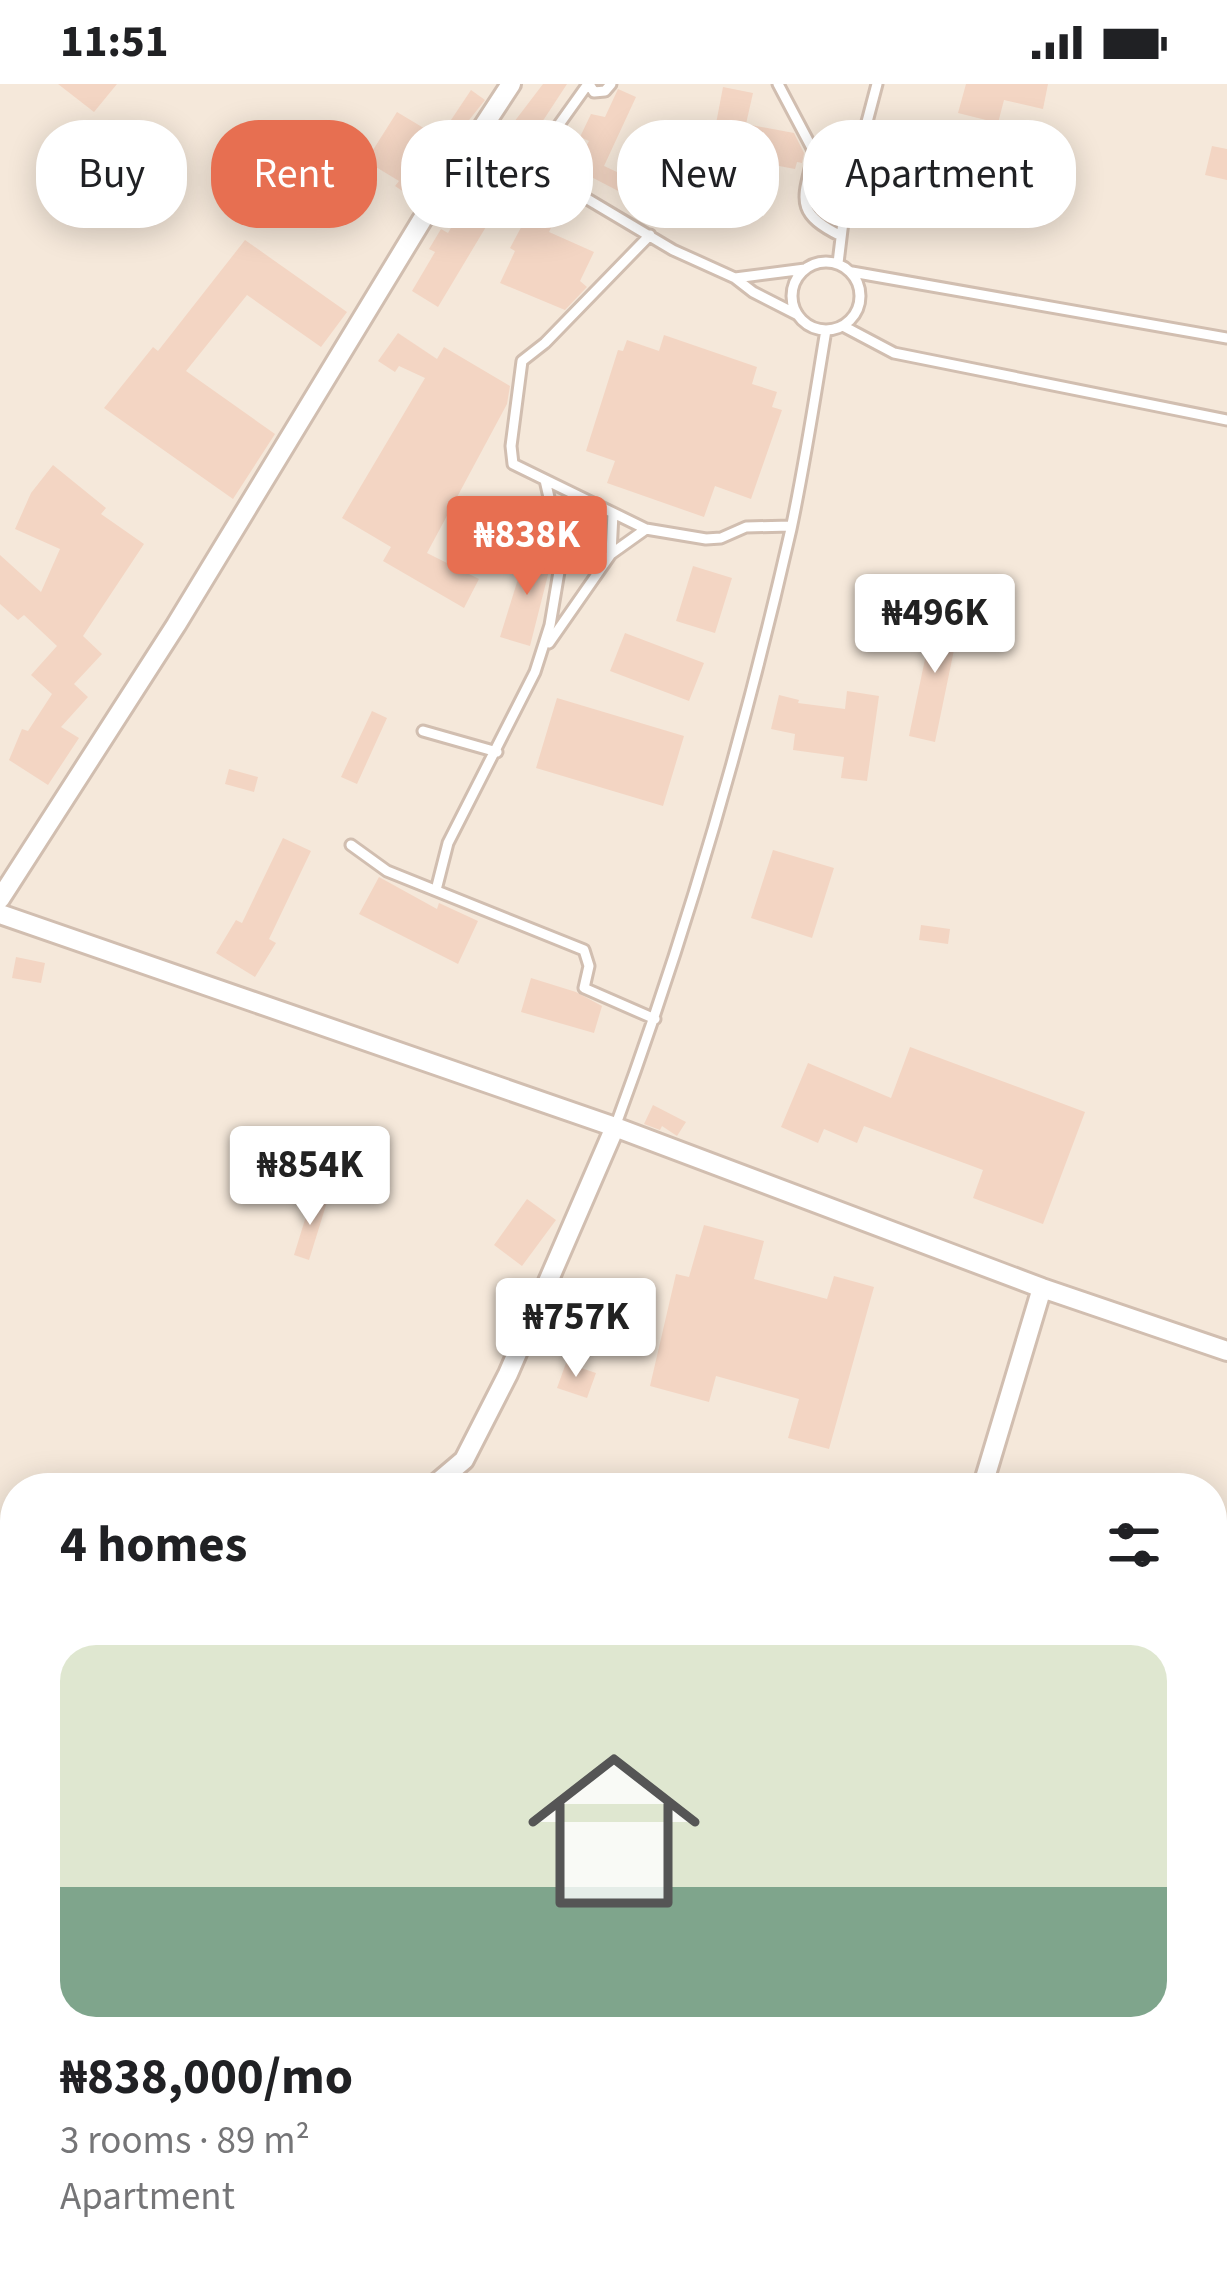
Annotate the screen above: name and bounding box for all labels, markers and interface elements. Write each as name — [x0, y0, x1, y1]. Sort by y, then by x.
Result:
text: 11:51 — [60, 10, 169, 74]
chip: Buy — [36, 120, 187, 228]
chip: Rent — [211, 120, 377, 228]
chip: Filters — [401, 120, 593, 228]
chip: New — [617, 120, 779, 228]
chip: Apartment — [803, 120, 1076, 228]
pin: ₦838K — [443, 496, 611, 598]
text: ₦838K — [474, 507, 580, 563]
pin: ₦496K — [851, 574, 1019, 676]
text: ₦496K — [882, 585, 988, 641]
pin: ₦854K — [226, 1126, 394, 1228]
text: ₦854K — [257, 1137, 363, 1193]
pin: ₦757K — [492, 1278, 660, 1380]
text: ₦757K — [523, 1289, 629, 1345]
text: 4 homes — [60, 1509, 247, 1581]
icon: filters — [1101, 1512, 1167, 1578]
icon: home — [506, 1723, 722, 1939]
text: ₦838,000/mo — [60, 2041, 353, 2113]
text: 3 rooms · 89 m² — [60, 2113, 310, 2169]
text: Apartment — [60, 2169, 235, 2225]

